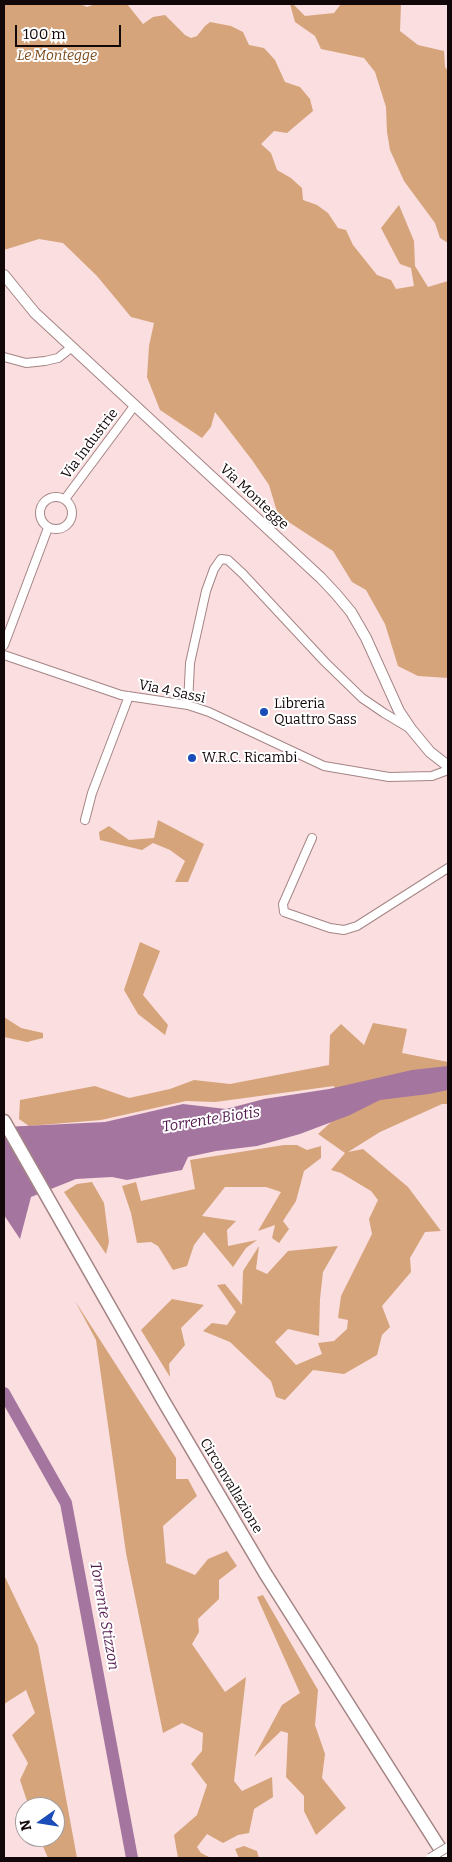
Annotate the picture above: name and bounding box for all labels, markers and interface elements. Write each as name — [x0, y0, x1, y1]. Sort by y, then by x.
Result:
scale bar — [18, 15, 124, 47]
text: 100 m — [23, 25, 66, 43]
park label: Le Montegge — [17, 48, 97, 64]
street label: Via Industrie — [58, 405, 122, 483]
street label: Via Montegge — [216, 461, 292, 533]
street label: Via 4 Sassi — [137, 677, 207, 707]
place label: Libreria Quattro Sass — [274, 696, 357, 729]
marker: Libreria Quattro Sass — [258, 706, 270, 718]
place label: W.R.C. Ricambi — [202, 750, 297, 766]
marker: W.R.C. Ricambi — [186, 752, 198, 764]
water label: Torrente Biotis — [161, 1103, 261, 1137]
street label: Circonvallazione — [196, 1435, 266, 1537]
water label: Torrente Stizzon — [86, 1560, 122, 1672]
north arrow — [15, 1797, 65, 1847]
text: N — [16, 1818, 35, 1832]

